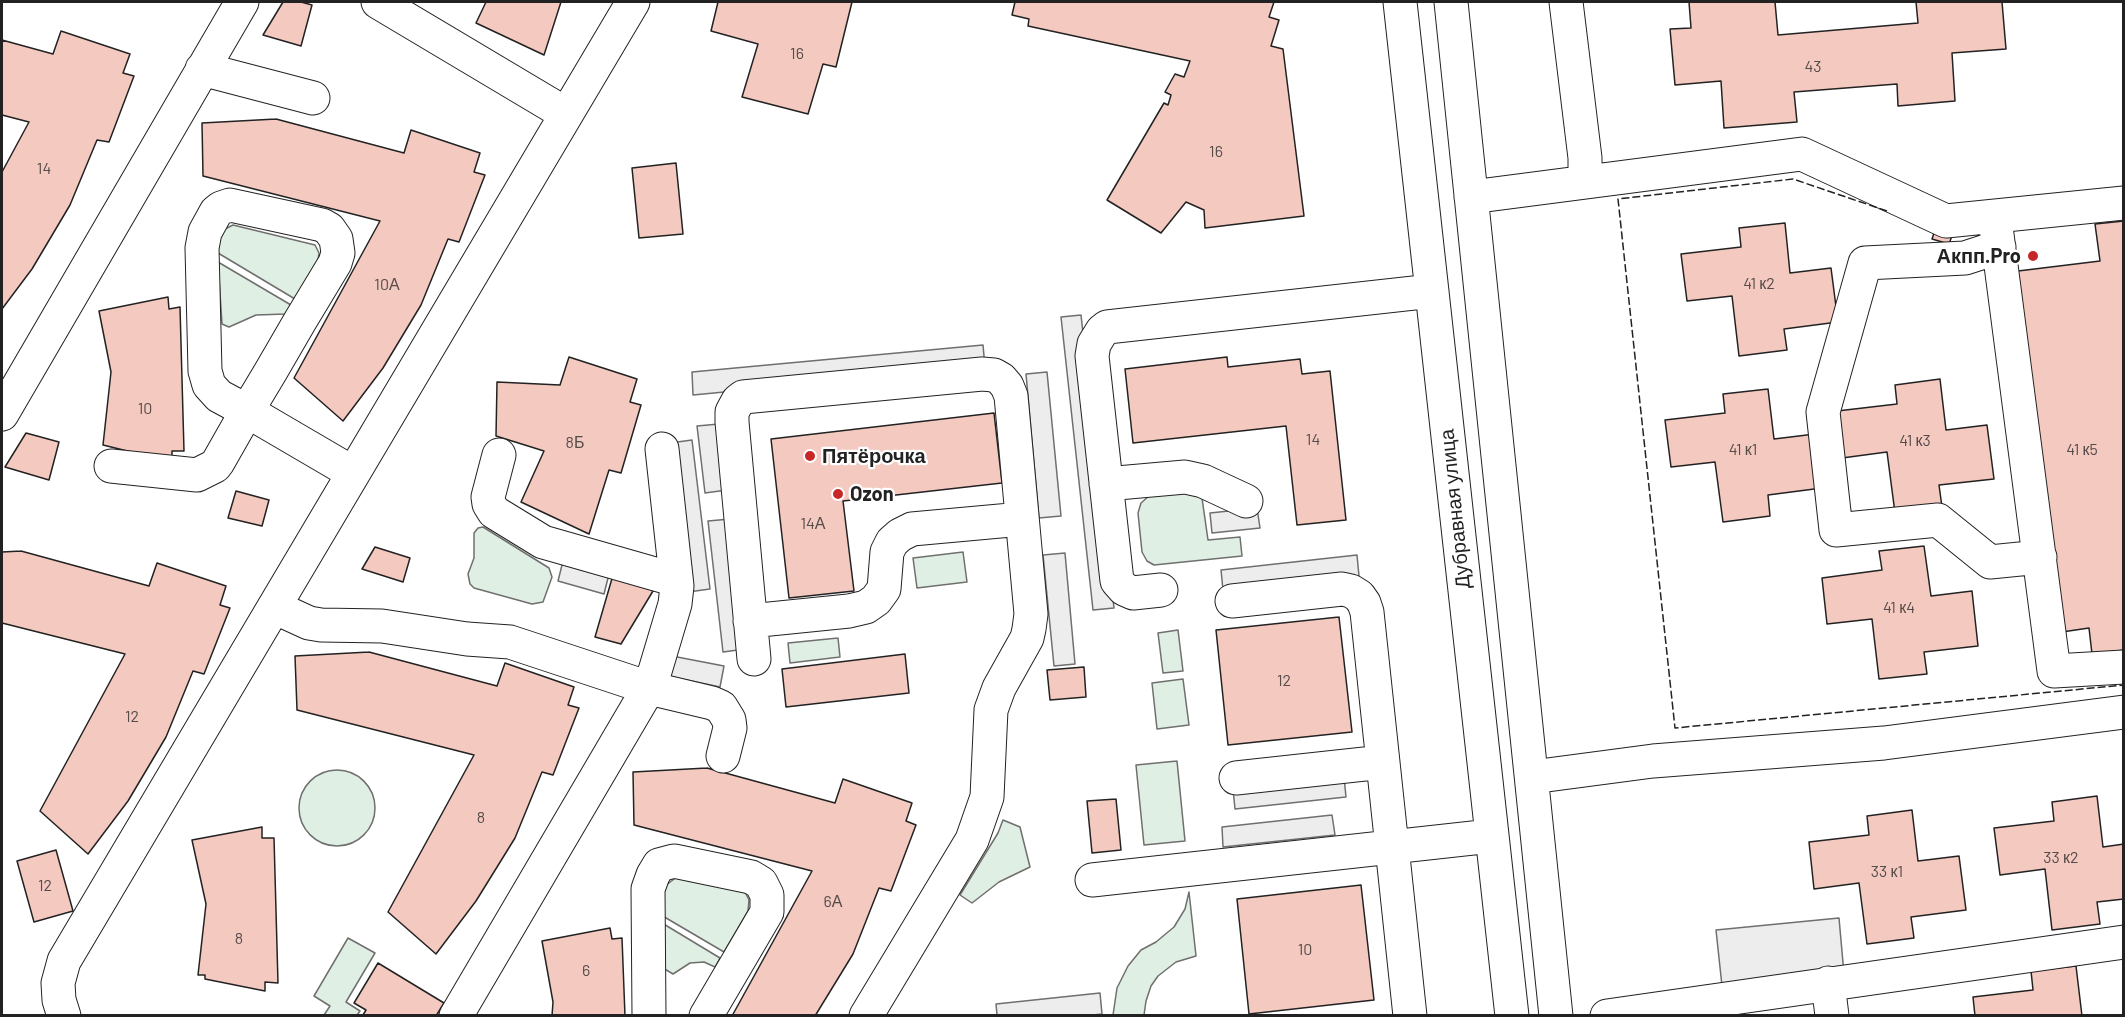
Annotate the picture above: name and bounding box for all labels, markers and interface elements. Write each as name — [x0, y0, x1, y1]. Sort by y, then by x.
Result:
house number: 16 — [790, 44, 804, 64]
house number: 43 — [1804, 57, 1822, 77]
house number: 16 — [1209, 142, 1223, 162]
house number: 14 — [37, 159, 51, 179]
place label: Акпп.Pro — [1937, 244, 2021, 268]
marker: Акпп.Pro — [2026, 249, 2040, 263]
house number: 41 к2 — [1743, 274, 1775, 294]
house number: 10А — [374, 275, 400, 295]
house number: 10 — [138, 399, 152, 419]
street label: Дубравная улица — [1435, 428, 1475, 590]
house number: 14 — [1306, 430, 1320, 450]
house number: 41 к3 — [1899, 431, 1931, 451]
house number: 8Б — [566, 433, 584, 453]
house number: 41 к1 — [1729, 440, 1757, 460]
house number: 41 к5 — [2066, 440, 2098, 460]
place label: Пятёрочка — [822, 444, 926, 468]
marker: Пятёрочка — [803, 449, 817, 463]
place label: Ozon — [850, 482, 894, 506]
marker: Ozon — [831, 487, 845, 501]
house number: 14А — [800, 514, 826, 534]
house number: 41 к4 — [1883, 598, 1915, 618]
house number: 12 — [1277, 671, 1291, 691]
house number: 12 — [125, 707, 139, 727]
house number: 8 — [477, 808, 485, 828]
house number: 33 к2 — [2043, 848, 2079, 868]
house number: 33 к1 — [1871, 862, 1903, 882]
house number: 12 — [38, 876, 52, 896]
house number: 6А — [824, 892, 842, 912]
house number: 8 — [235, 929, 243, 949]
house number: 10 — [1298, 940, 1312, 960]
house number: 6 — [582, 961, 590, 981]

